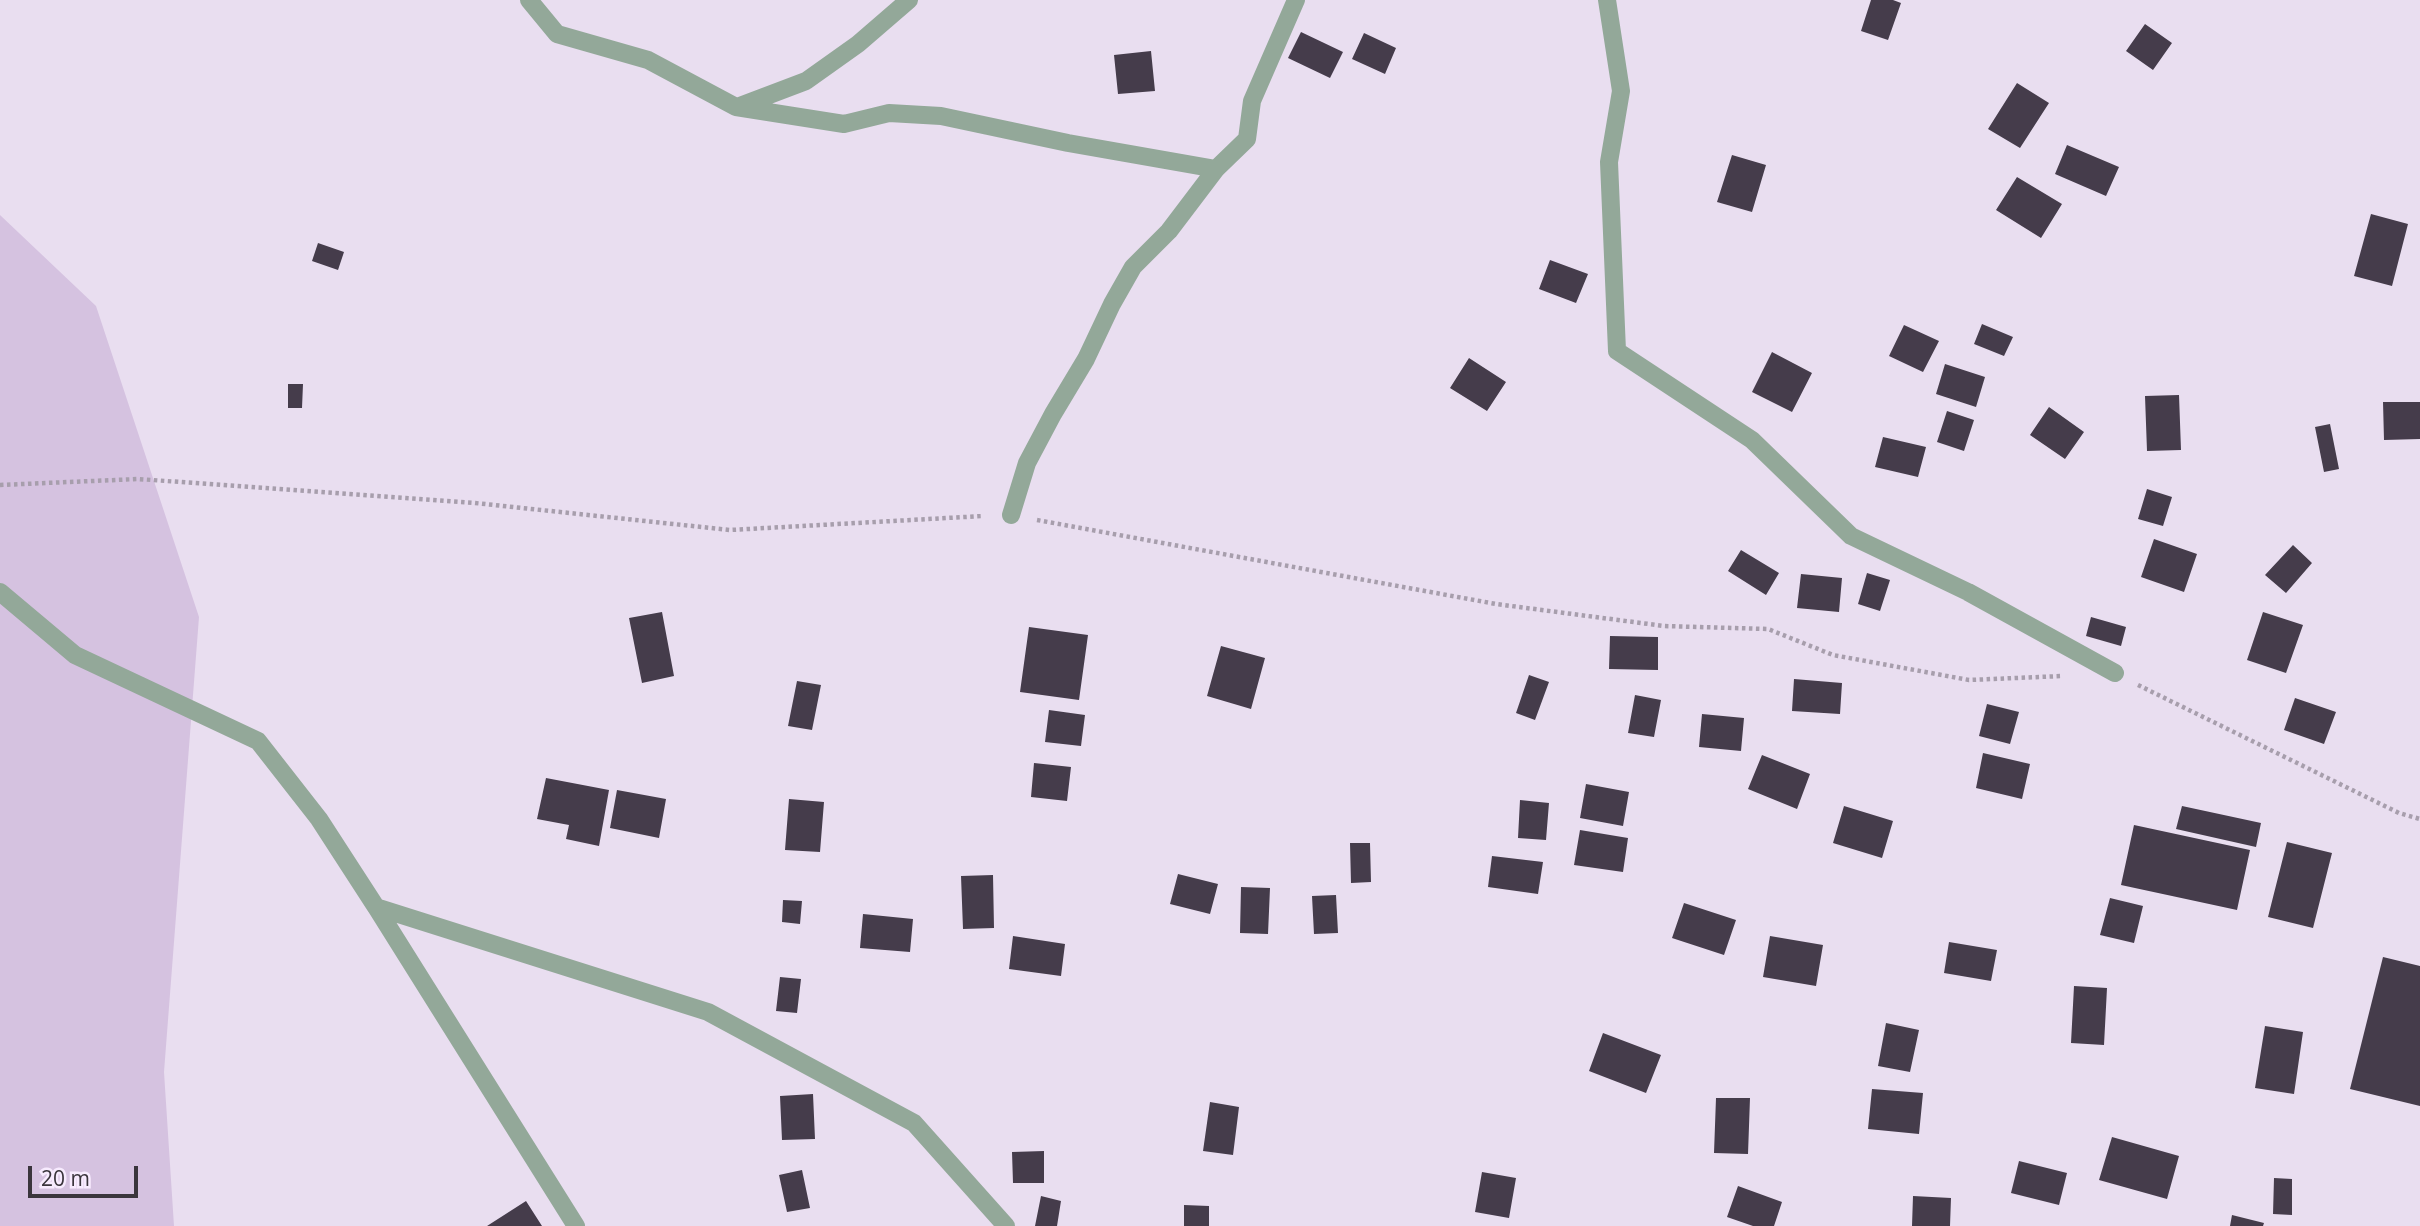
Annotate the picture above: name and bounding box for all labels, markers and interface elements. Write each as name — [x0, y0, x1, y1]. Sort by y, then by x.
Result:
scale bar — [32, 1152, 142, 1196]
text: 20 m — [41, 1164, 90, 1192]

